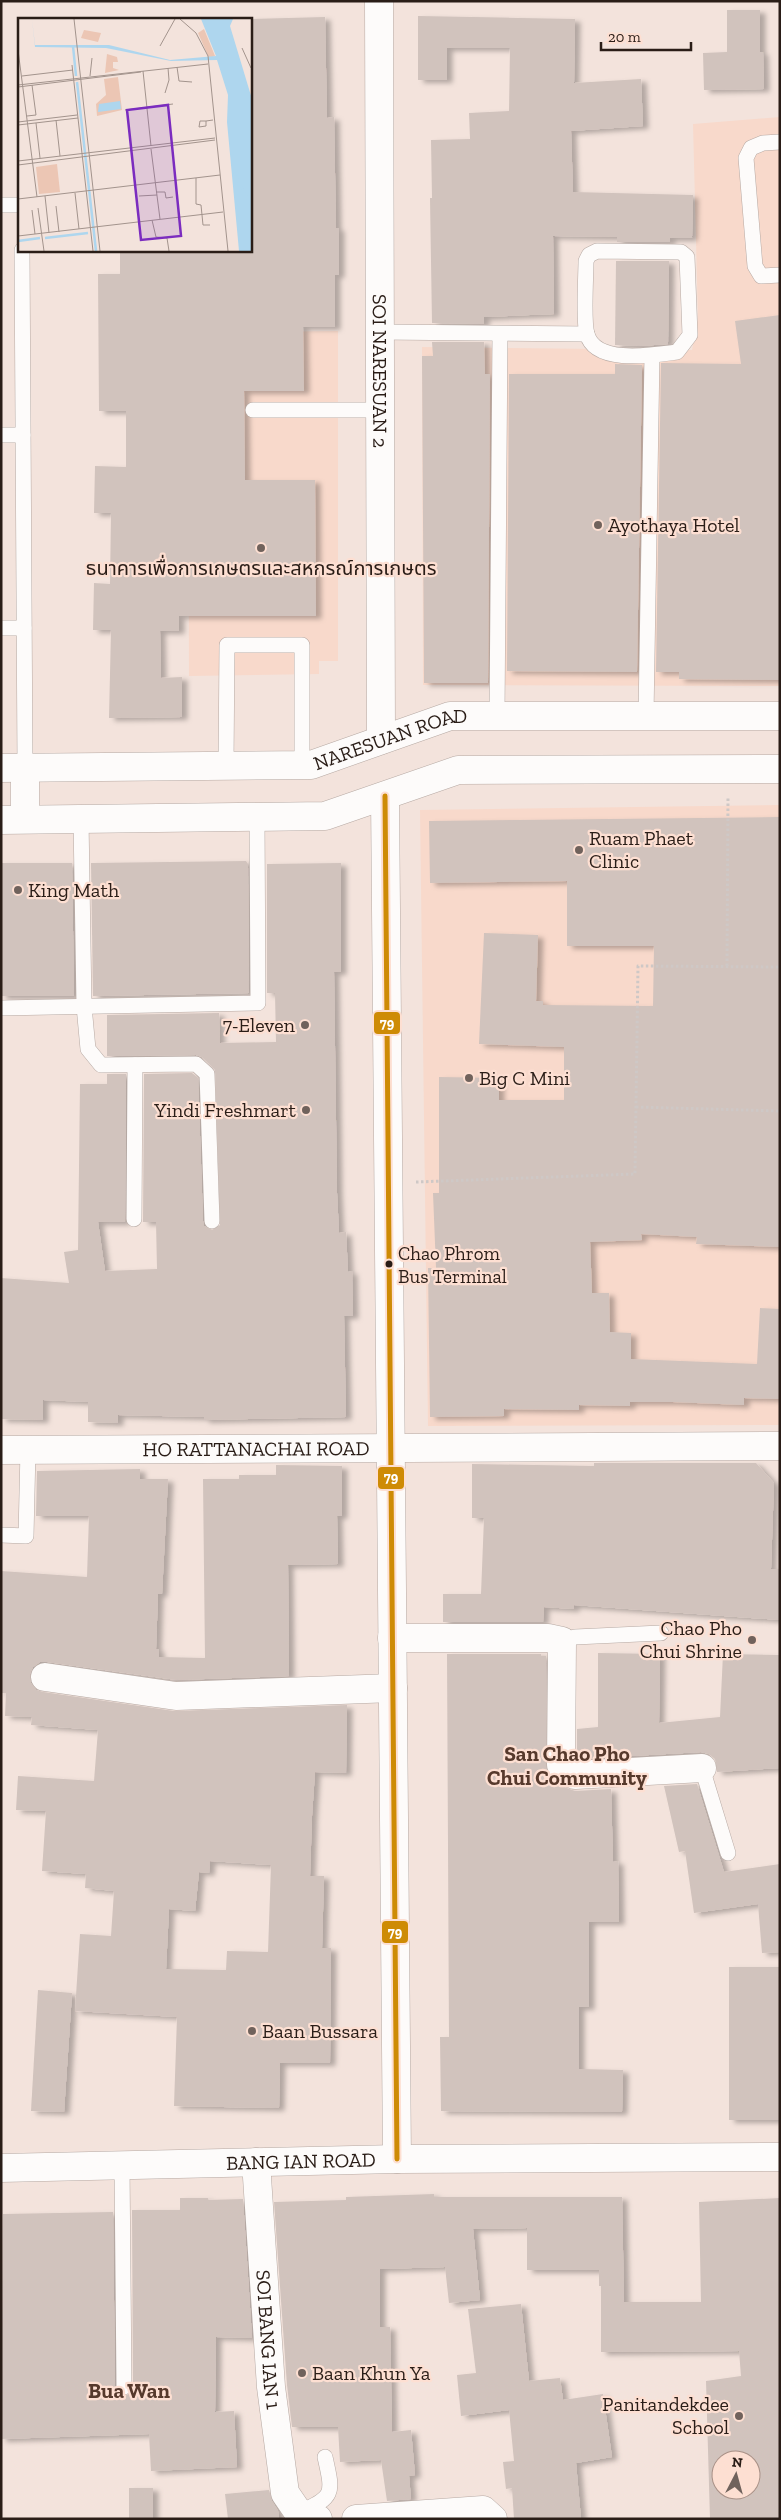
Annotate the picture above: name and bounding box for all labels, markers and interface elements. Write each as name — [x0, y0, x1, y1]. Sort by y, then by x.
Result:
inset map — [18, 18, 251, 251]
scale bar — [601, 20, 691, 52]
text: 20 m — [608, 28, 641, 46]
street label: SOI NARESUAN 2 — [368, 294, 392, 448]
place label: Ayothaya Hotel — [608, 513, 740, 537]
marker: Ayothaya Hotel — [592, 519, 604, 531]
marker: ธนาคารเพื่อการเกษตรและสหกรณ์การเกษตร — [255, 542, 267, 554]
place label: ธนาคารเพื่อการเกษตรและสหกรณ์การเกษตร — [86, 554, 436, 580]
street label: NARESUAN ROAD — [310, 703, 467, 775]
place label: Ruam Phaet Clinic — [589, 826, 694, 873]
marker: Ruam Phaet Clinic — [573, 844, 585, 856]
place label: King Math — [28, 878, 120, 902]
marker: King Math — [12, 884, 24, 896]
line badge: 79 — [373, 1011, 401, 1035]
place label: 7-Eleven — [223, 1013, 296, 1037]
text: 79 — [380, 1015, 395, 1032]
marker: 7-Eleven — [299, 1019, 311, 1031]
place label: Big C Mini — [479, 1066, 570, 1090]
marker: Big C Mini — [463, 1072, 475, 1084]
place label: Yindi Freshmart — [153, 1098, 297, 1122]
marker: Yindi Freshmart — [300, 1104, 312, 1116]
place label: Chao Phrom Bus Terminal — [398, 1242, 507, 1288]
marker: Chao Phrom Bus Terminal — [384, 1259, 394, 1269]
street label: HO RATTANACHAI ROAD — [142, 1436, 370, 1461]
line badge: 79 — [377, 1466, 405, 1490]
text: 79 — [384, 1469, 399, 1486]
place label: Chao Pho Chui Shrine — [640, 1616, 742, 1663]
marker: Chao Pho Chui Shrine — [746, 1634, 758, 1646]
district label: San Chao Pho Chui Community — [487, 1741, 647, 1790]
line badge: 79 — [381, 1920, 409, 1944]
text: 79 — [388, 1924, 403, 1941]
place label: Baan Bussara — [262, 2019, 378, 2043]
marker: Baan Bussara — [246, 2025, 258, 2037]
street label: BANG IAN ROAD — [226, 2147, 376, 2175]
street label: SOI BANG IAN 1 — [251, 2269, 286, 2411]
place label: Baan Khun Ya — [312, 2361, 431, 2385]
marker: Baan Khun Ya — [296, 2367, 308, 2379]
district label: Bua Wan — [88, 2378, 170, 2403]
place label: Panitandekdee School — [602, 2392, 729, 2439]
marker: Panitandekdee School — [733, 2410, 745, 2422]
north arrow — [711, 2450, 761, 2500]
text: N — [731, 2454, 744, 2472]

